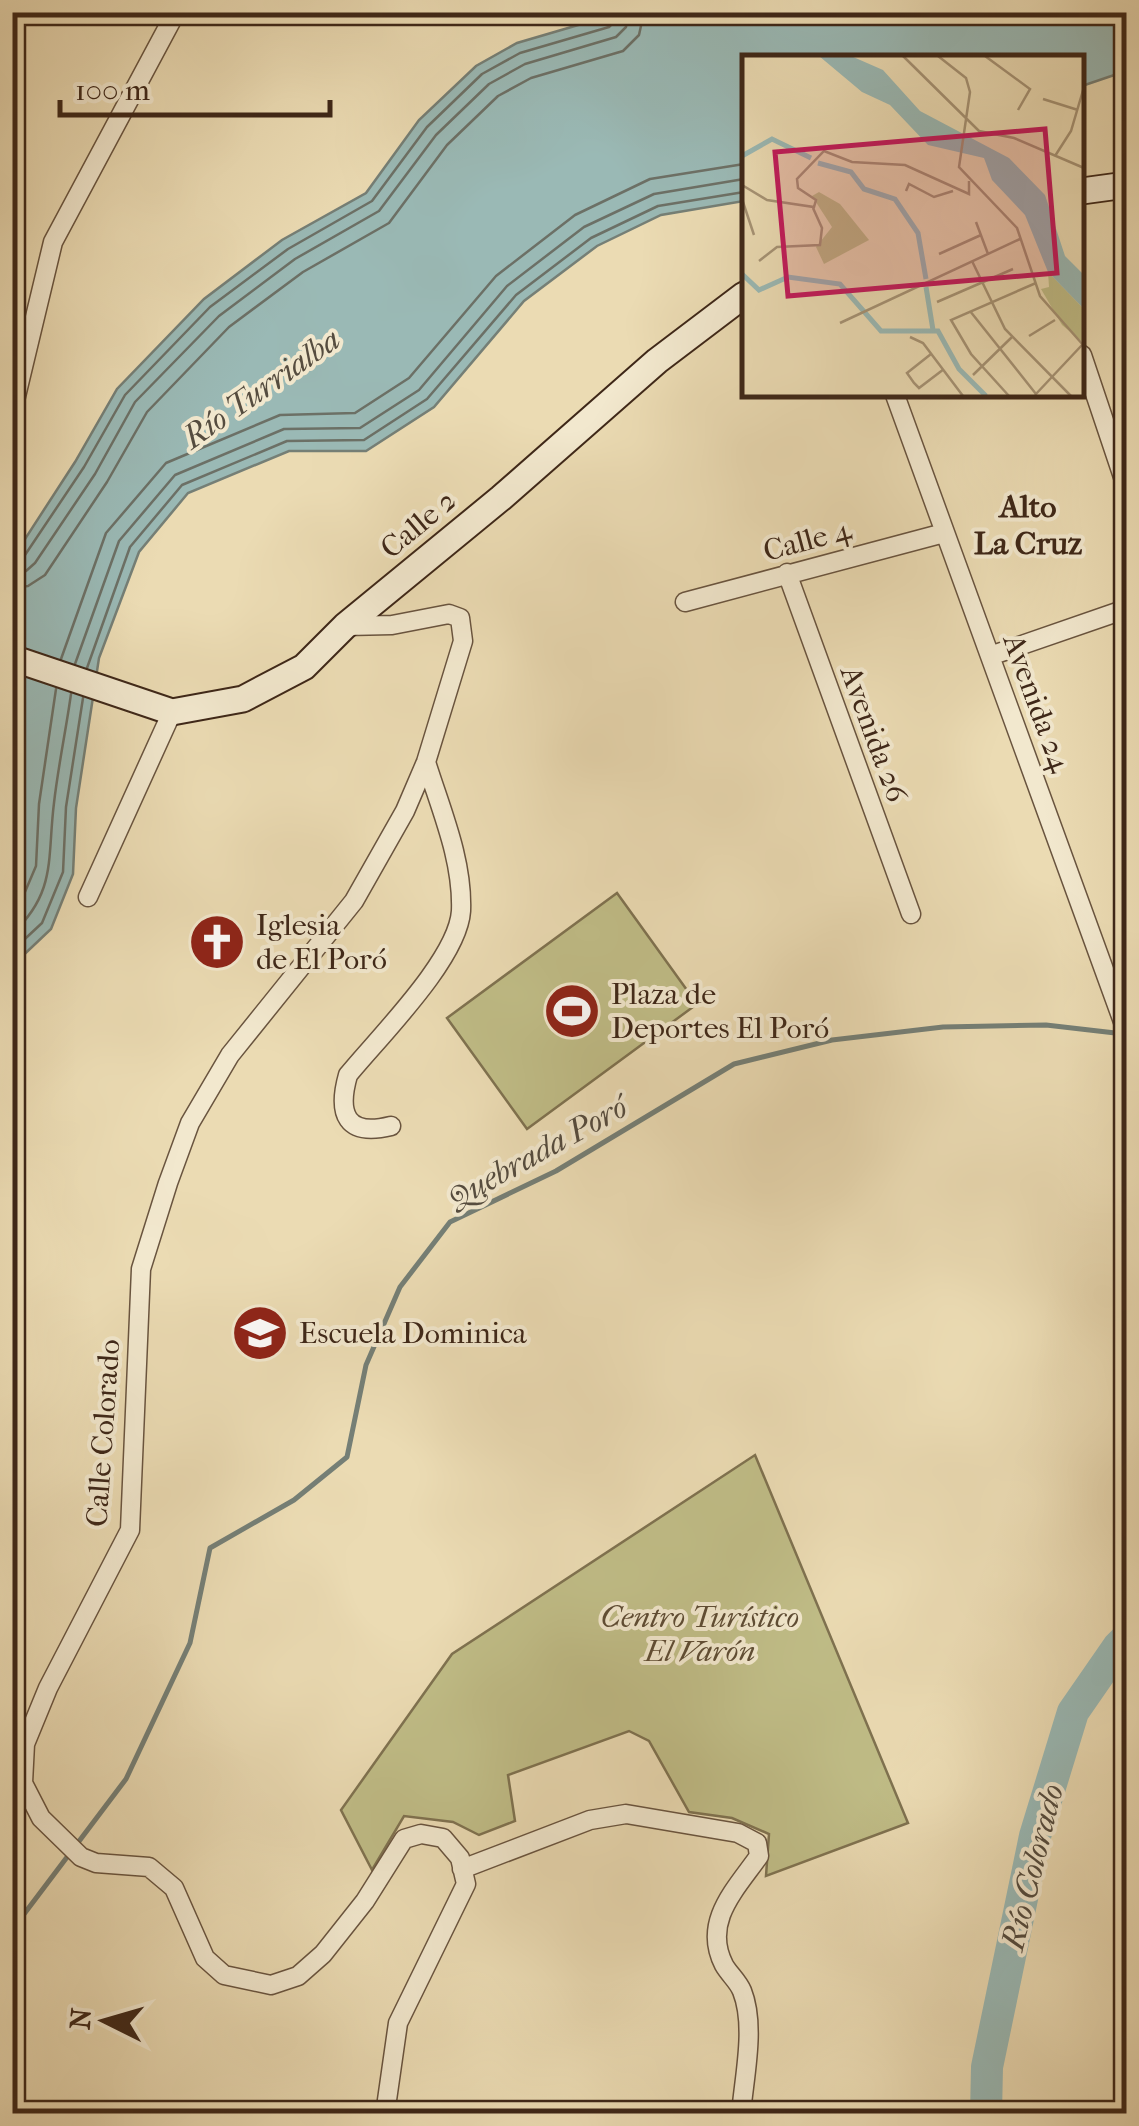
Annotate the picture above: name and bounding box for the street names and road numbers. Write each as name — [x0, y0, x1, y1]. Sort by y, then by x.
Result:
street label: Calle 2 — [374, 483, 463, 566]
street label: Calle 4 — [759, 512, 856, 569]
street label: Avenida 24 — [995, 629, 1078, 778]
street label: Avenida 26 — [832, 660, 915, 808]
street label: Calle Colorado — [79, 1338, 128, 1528]

